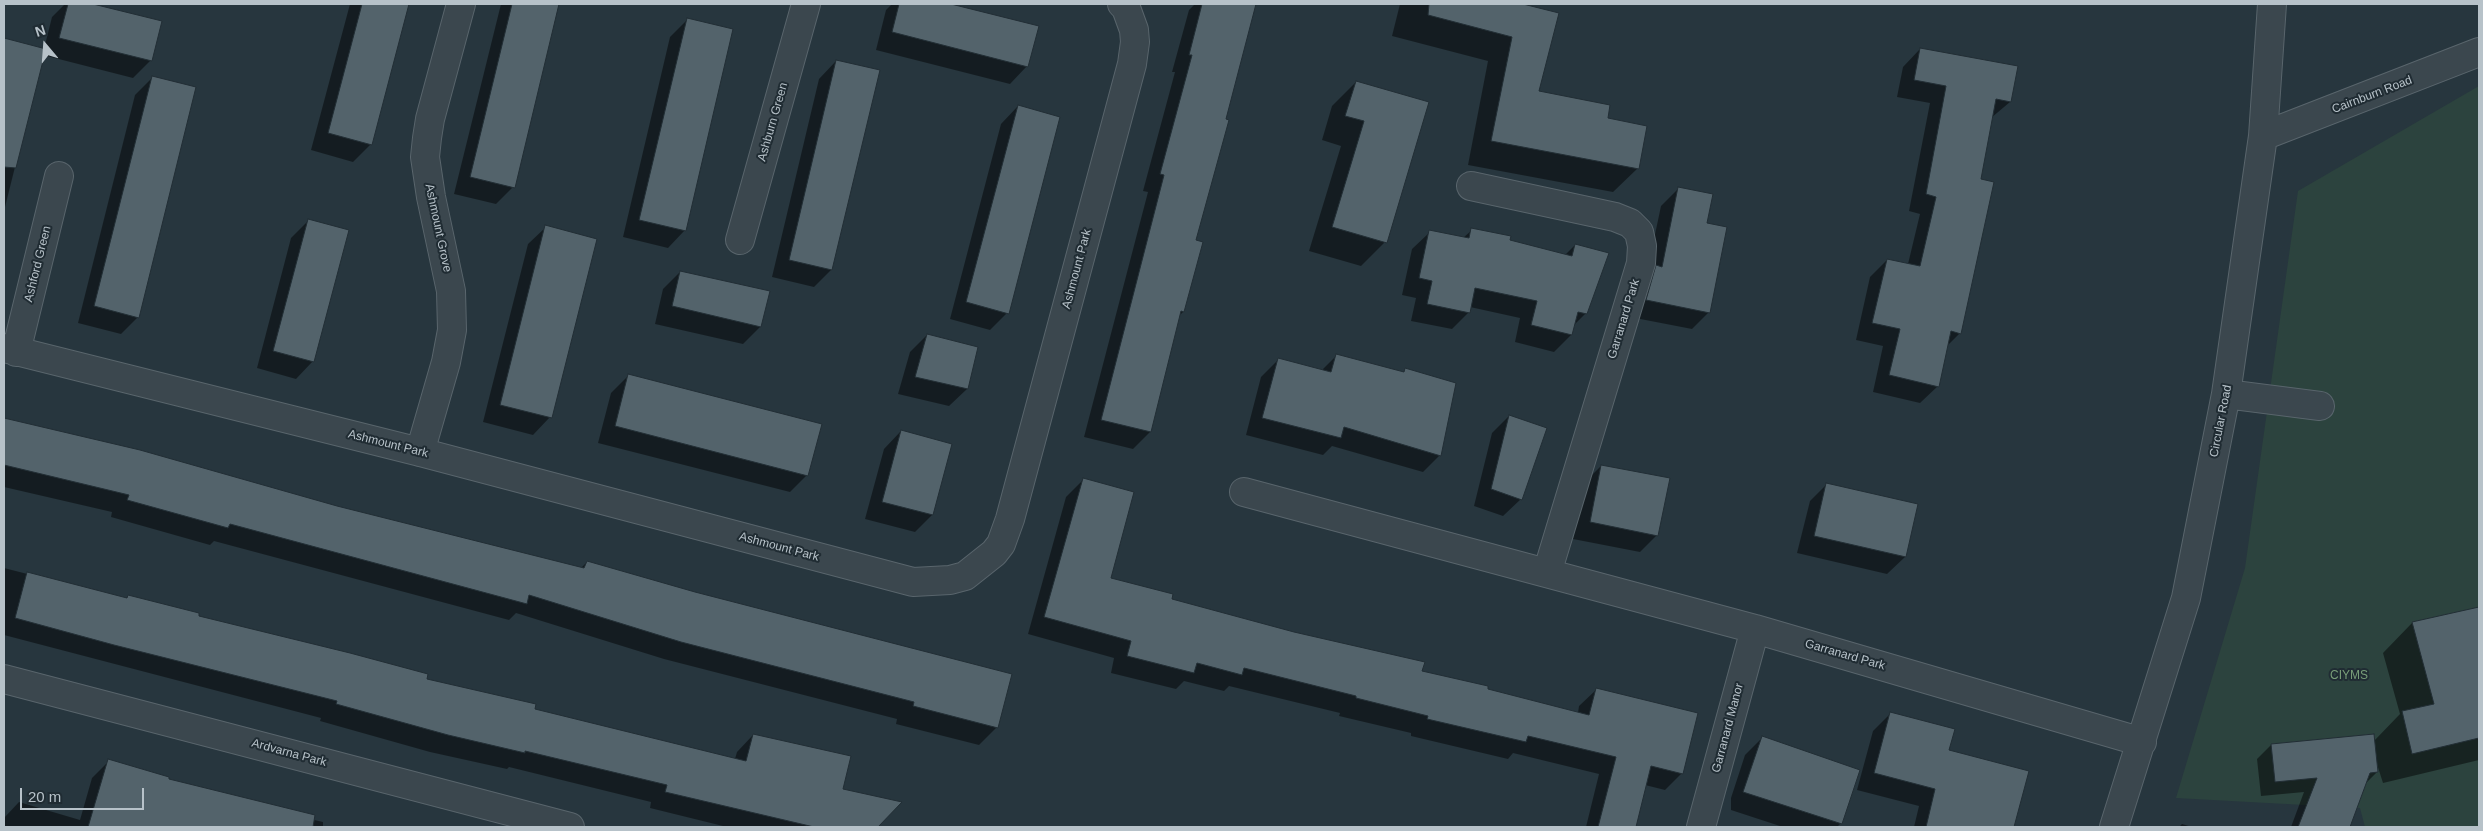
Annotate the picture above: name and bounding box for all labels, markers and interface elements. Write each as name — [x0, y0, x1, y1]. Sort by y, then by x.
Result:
north arrow — [20, 20, 70, 70]
text: N — [33, 22, 48, 40]
street label: Cairnburn Road — [2330, 73, 2414, 117]
street label: Ashburn Green — [755, 81, 791, 163]
street label: Ashmount Grove — [422, 182, 454, 274]
street label: Ashford Green — [22, 224, 54, 304]
street label: Ashmount Park — [1059, 228, 1095, 310]
street label: Garranard Park — [1605, 277, 1643, 361]
street label: Circular Road — [2207, 384, 2235, 458]
street label: Ashmount Park — [346, 427, 430, 461]
street label: Ashmount Park — [738, 529, 820, 565]
street label: Garranard Park — [1803, 637, 1887, 673]
park label: CIYMS — [2330, 669, 2368, 683]
street label: Garranard Manor — [1709, 682, 1747, 774]
street label: Ardvarna Park — [250, 736, 328, 770]
scale bar — [22, 778, 146, 810]
text: 20 m — [28, 788, 61, 805]

